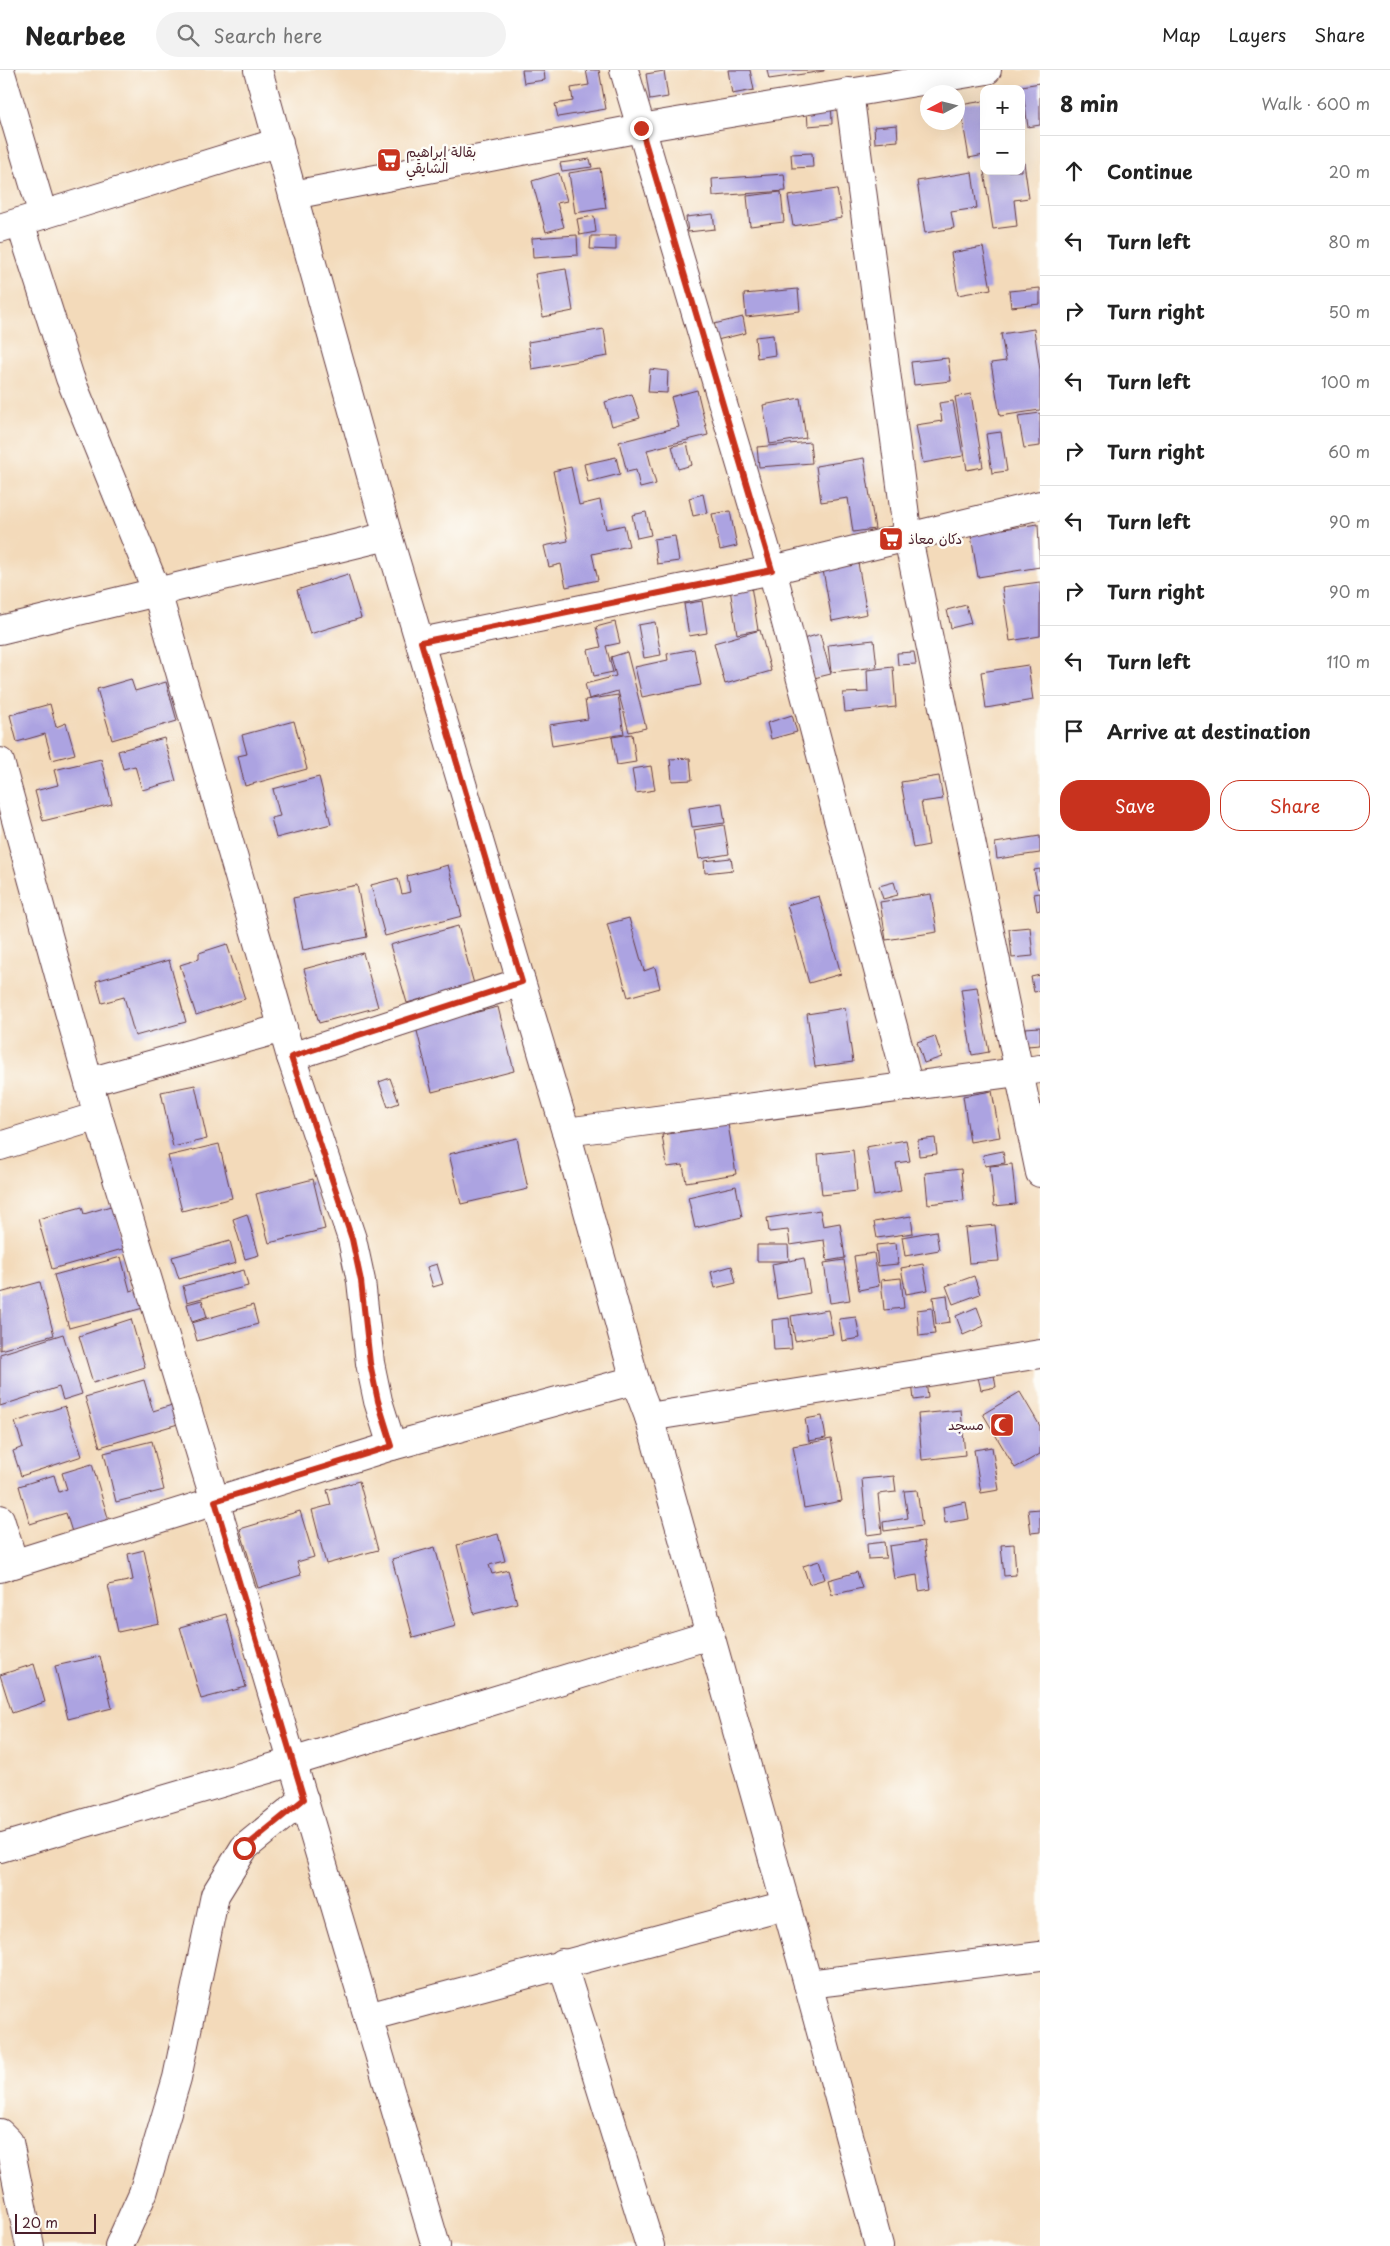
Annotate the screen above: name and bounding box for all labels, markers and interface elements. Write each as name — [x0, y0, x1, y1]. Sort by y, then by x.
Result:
search box — [156, 12, 506, 57]
text: Nearbee — [25, 17, 126, 53]
icon: search — [174, 21, 202, 49]
text: Search here — [214, 21, 322, 49]
text: Map — [1162, 21, 1201, 48]
text: Layers — [1229, 21, 1286, 48]
text: Share — [1314, 21, 1365, 48]
north arrow — [920, 85, 965, 130]
map controls — [980, 85, 1025, 175]
button: + — [980, 85, 1025, 130]
text: 8 min — [1060, 87, 1119, 119]
text: Walk · 600 m — [1262, 91, 1370, 115]
route end — [630, 117, 653, 140]
button: − — [980, 130, 1025, 175]
place label: بقالة إبراهيم الشايقي — [406, 141, 476, 181]
supermarket icon: بقالة إبراهيم الشايقي — [376, 147, 402, 173]
icon: ahead — [1060, 157, 1088, 185]
text: Continue — [1107, 157, 1193, 185]
text: 20 m — [1329, 159, 1370, 183]
icon: left — [1060, 227, 1088, 255]
text: Turn left — [1107, 227, 1191, 255]
text: 80 m — [1328, 229, 1370, 253]
icon: right — [1060, 297, 1088, 325]
text: Turn right — [1107, 297, 1205, 325]
text: 50 m — [1329, 299, 1370, 323]
icon: left — [1060, 367, 1088, 395]
text: Turn left — [1107, 367, 1191, 395]
text: 100 m — [1321, 369, 1370, 393]
icon: right — [1060, 437, 1088, 465]
text: Turn right — [1107, 437, 1205, 465]
text: 60 m — [1328, 439, 1370, 463]
icon: left — [1060, 507, 1088, 535]
text: Turn left — [1107, 507, 1191, 535]
text: 90 m — [1329, 509, 1370, 533]
supermarket icon: دكان معاذ — [878, 526, 904, 552]
place label: دكان معاذ — [908, 528, 962, 549]
icon: right — [1060, 577, 1088, 605]
text: Turn right — [1107, 577, 1205, 605]
text: 90 m — [1329, 579, 1370, 603]
icon: left — [1060, 647, 1088, 675]
text: Turn left — [1107, 647, 1191, 675]
text: 110 m — [1327, 649, 1370, 673]
icon: arrive — [1060, 717, 1088, 745]
text: Arrive at destination — [1107, 717, 1311, 745]
button: Save — [1060, 780, 1210, 831]
button: Share — [1220, 780, 1370, 831]
mosque icon: مسجد — [989, 1412, 1015, 1438]
place label: مسجد — [948, 1414, 984, 1435]
route start — [233, 1837, 256, 1860]
scale bar — [15, 2211, 96, 2234]
text: 20 m — [22, 2212, 58, 2233]

